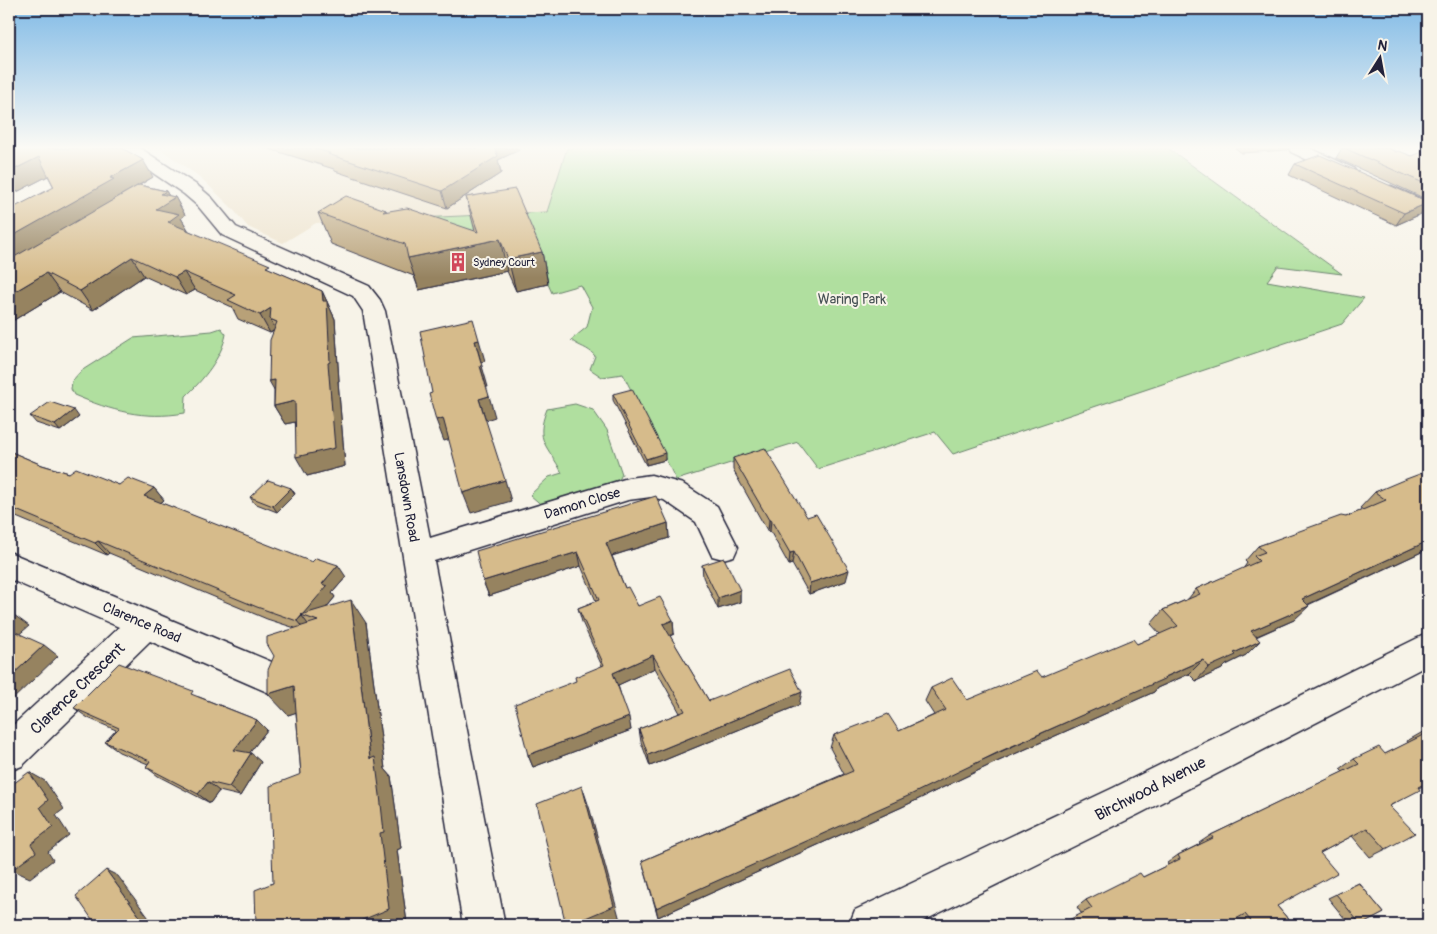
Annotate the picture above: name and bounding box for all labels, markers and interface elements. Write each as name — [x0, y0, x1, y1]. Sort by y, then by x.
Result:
north arrow — [1354, 32, 1404, 82]
text: N — [1376, 36, 1389, 55]
building icon: Sydney Court — [447, 251, 469, 273]
place label: Sydney Court — [473, 256, 535, 269]
park label: Waring Park — [818, 291, 886, 308]
street label: Lansdown Road — [390, 451, 423, 544]
street label: Damon Close — [542, 484, 622, 523]
street label: Clarence Road — [100, 598, 184, 647]
street label: Clarence Crescent — [26, 638, 130, 739]
street label: Birchwood Avenue — [1092, 752, 1209, 825]

